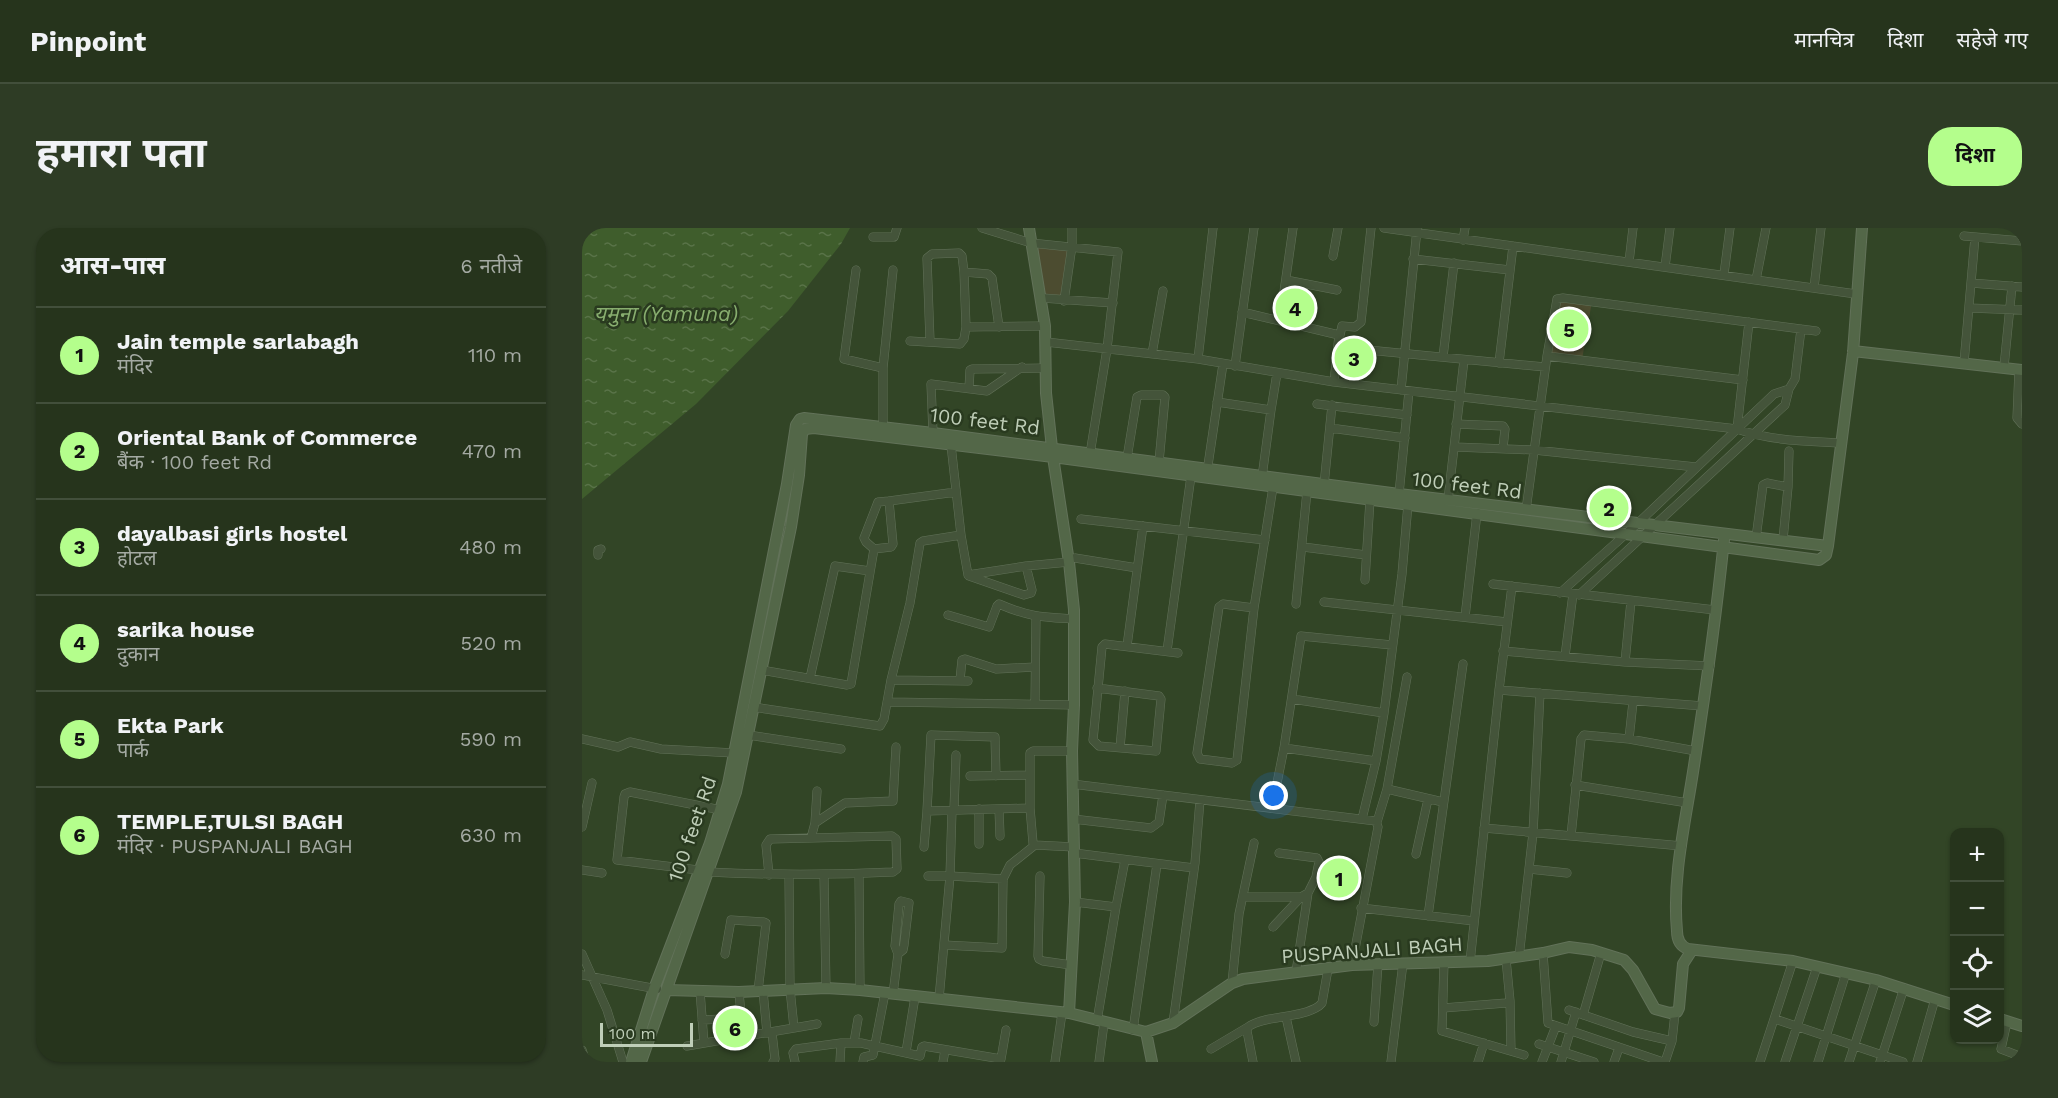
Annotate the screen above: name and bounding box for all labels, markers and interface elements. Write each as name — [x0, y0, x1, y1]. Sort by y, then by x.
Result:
text: Pinpoint — [30, 25, 146, 58]
text: मानचित्र — [1794, 27, 1854, 52]
text: दिशा — [1887, 27, 1923, 52]
text: सहेजे गए — [1956, 27, 2028, 52]
button: दिशा — [1928, 127, 2022, 186]
text: हमारा पता — [36, 128, 207, 177]
text: आस-पास — [60, 250, 166, 280]
text: 6 नतीजे — [461, 254, 522, 278]
pin: 4 — [1276, 286, 1314, 331]
water label: यमुना (Yamuna) — [594, 301, 738, 327]
pin: 5 — [1550, 306, 1588, 352]
text: Jain temple sarlabagh — [117, 329, 359, 354]
pin: 3 — [1334, 336, 1374, 380]
text: 1 — [75, 343, 84, 367]
text: 110 m — [468, 343, 522, 367]
text: मंदिर — [117, 354, 153, 378]
street label: 100 feet Rd — [929, 402, 1041, 440]
text: Oriental Bank of Commerce — [117, 425, 417, 450]
text: 2 — [74, 439, 85, 463]
text: 470 m — [462, 439, 522, 463]
text: बैंक · 100 feet Rd — [117, 450, 272, 474]
street label: 100 feet Rd — [1411, 466, 1523, 504]
pin: 2 — [1590, 486, 1628, 530]
text: dayalbasi girls hostel — [117, 521, 347, 546]
text: 3 — [74, 535, 85, 559]
text: 480 m — [459, 535, 522, 559]
text: होटल — [117, 546, 156, 570]
text: sarika house — [117, 617, 255, 642]
text: 4 — [73, 631, 86, 655]
text: 520 m — [460, 631, 522, 655]
text: दुकान — [117, 642, 159, 666]
text: Ekta Park — [117, 713, 224, 738]
text: 5 — [74, 727, 85, 751]
text: 590 m — [460, 727, 522, 751]
text: पार्क — [117, 738, 149, 762]
street label: 100 feet Rd — [663, 773, 721, 885]
your location — [1259, 781, 1288, 810]
text: TEMPLE,TULSI BAGH — [117, 809, 343, 834]
text: 6 — [73, 823, 86, 847]
text: 630 m — [460, 823, 522, 847]
map controls — [1950, 828, 2004, 1044]
button: + — [1950, 828, 2004, 882]
text: मंदिर · PUSPANJALI BAGH — [117, 834, 353, 858]
pin: 1 — [1320, 856, 1359, 900]
button: − — [1950, 882, 2004, 936]
street label: PUSPANJALI BAGH — [1280, 932, 1464, 968]
button: locate — [1950, 936, 2004, 990]
button: layers — [1950, 990, 2004, 1044]
pin: 6 — [716, 1006, 754, 1050]
scale bar — [600, 1020, 693, 1048]
text: 100 m — [609, 1024, 656, 1043]

